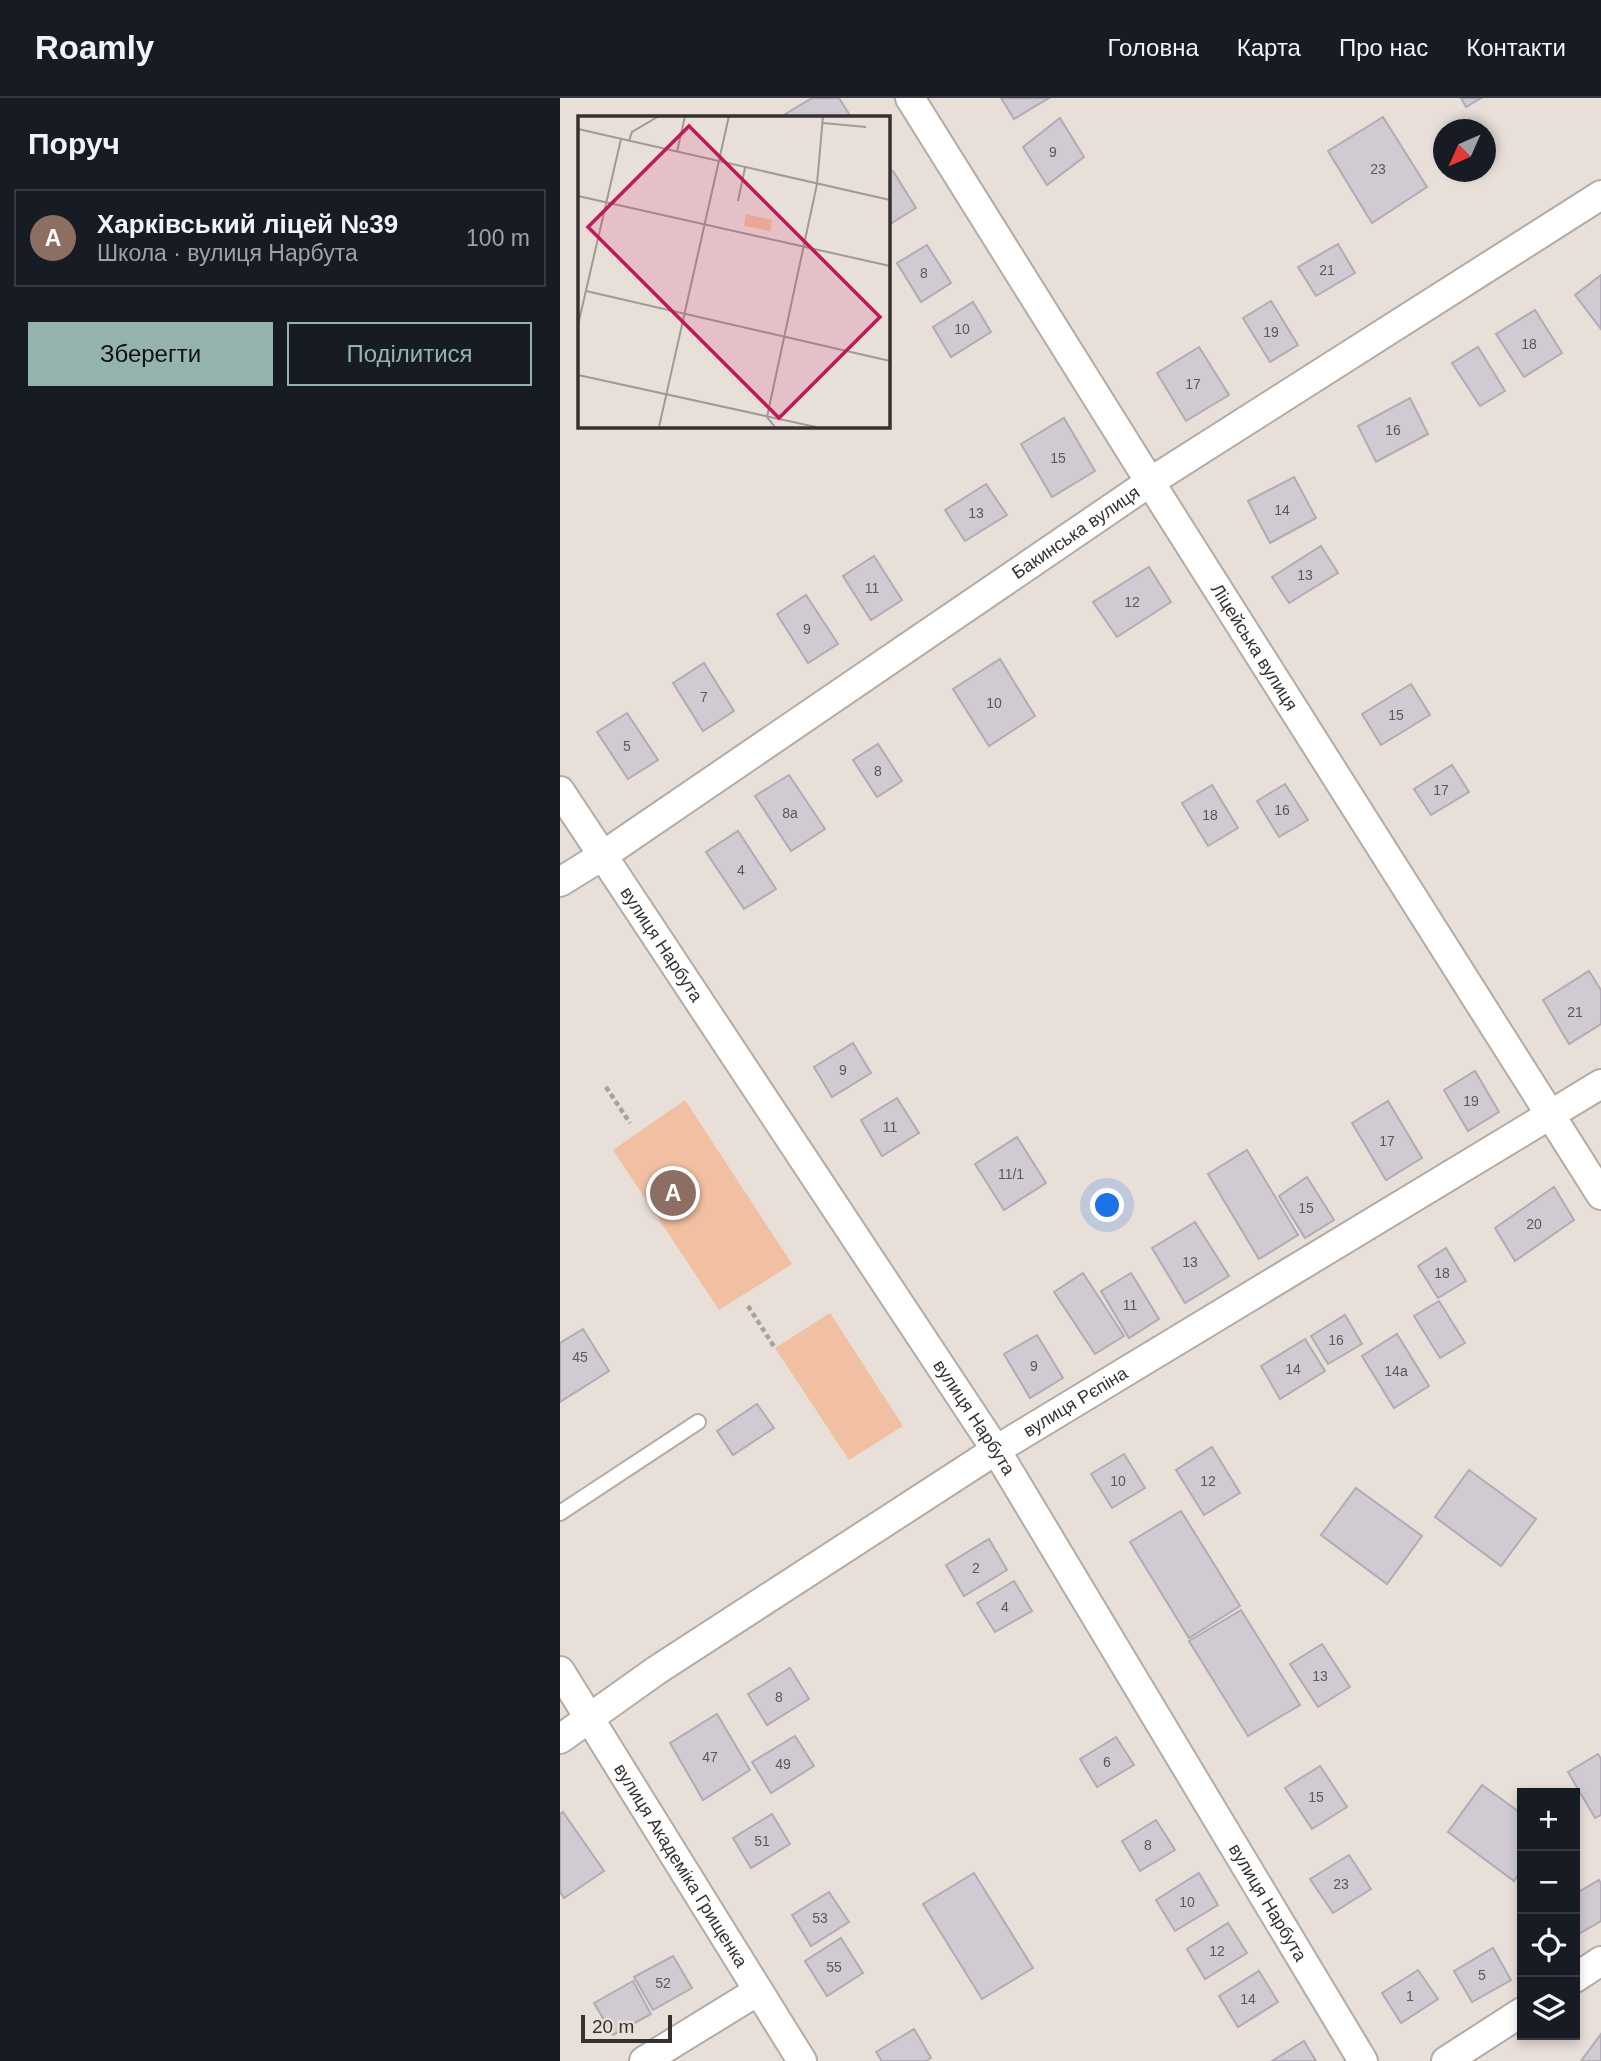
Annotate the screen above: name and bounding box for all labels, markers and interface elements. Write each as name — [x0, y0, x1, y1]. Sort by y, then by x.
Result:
text: Roamly — [35, 29, 154, 66]
text: Головна — [1108, 34, 1199, 61]
text: Карта — [1237, 34, 1301, 61]
text: Про нас — [1339, 34, 1428, 61]
text: Контакти — [1466, 34, 1566, 61]
inset map — [578, 116, 889, 427]
north arrow — [1433, 119, 1496, 182]
text: Поруч — [28, 127, 120, 160]
house number: 9 — [1049, 144, 1057, 160]
house number: 23 — [1370, 161, 1386, 177]
text: Харківський ліцей №39 — [97, 209, 398, 239]
text: A — [45, 225, 61, 251]
text: 100 m — [466, 225, 530, 251]
text: Школа · вулиця Нарбута — [97, 240, 358, 266]
house number: 21 — [1319, 262, 1335, 278]
house number: 8 — [920, 265, 928, 281]
house number: 10 — [954, 321, 970, 337]
button: Зберегти — [28, 322, 273, 386]
button: Поділитися — [287, 322, 532, 386]
house number: 19 — [1263, 324, 1279, 340]
house number: 18 — [1521, 336, 1537, 352]
house number: 17 — [1185, 376, 1201, 392]
house number: 16 — [1385, 422, 1401, 438]
house number: 15 — [1050, 450, 1066, 466]
street label: Бакинська вулиця — [1008, 482, 1143, 583]
house number: 14 — [1274, 502, 1290, 518]
house number: 13 — [968, 505, 984, 521]
house number: 13 — [1297, 567, 1313, 583]
house number: 11 — [865, 580, 879, 596]
street label: Ліцейська вулиця — [1207, 580, 1302, 714]
house number: 12 — [1124, 594, 1140, 610]
house number: 9 — [803, 621, 811, 637]
house number: 7 — [700, 689, 708, 705]
house number: 10 — [986, 695, 1002, 711]
house number: 15 — [1388, 707, 1404, 723]
house number: 5 — [623, 738, 631, 754]
house number: 8 — [874, 763, 882, 779]
house number: 17 — [1433, 782, 1449, 798]
house number: 16 — [1274, 802, 1290, 818]
house number: 8а — [782, 805, 798, 821]
house number: 18 — [1202, 807, 1218, 823]
house number: 4 — [737, 862, 745, 878]
street label: вулиця Нарбута — [616, 883, 707, 1006]
house number: 21 — [1567, 1004, 1583, 1020]
house number: 9 — [839, 1062, 847, 1078]
house number: 19 — [1463, 1093, 1479, 1109]
house number: 11 — [883, 1119, 897, 1135]
house number: 17 — [1379, 1133, 1395, 1149]
house number: 11/1 — [998, 1166, 1024, 1182]
pin: A — [650, 1167, 696, 1219]
your location — [1090, 1188, 1124, 1222]
house number: 15 — [1298, 1200, 1314, 1216]
house number: 20 — [1526, 1216, 1542, 1232]
house number: 13 — [1182, 1254, 1198, 1270]
house number: 18 — [1434, 1265, 1450, 1281]
house number: 11 — [1123, 1297, 1137, 1313]
house number: 16 — [1328, 1332, 1344, 1348]
house number: 45 — [572, 1349, 588, 1365]
street label: вулиця Нарбута — [929, 1356, 1019, 1480]
house number: 9 — [1030, 1358, 1038, 1374]
house number: 14 — [1285, 1361, 1301, 1377]
street label: вулиця Рєпіна — [1020, 1362, 1132, 1441]
house number: 14а — [1384, 1363, 1408, 1379]
house number: 10 — [1110, 1473, 1126, 1489]
house number: 12 — [1200, 1473, 1216, 1489]
house number: 2 — [972, 1560, 980, 1576]
house number: 4 — [1001, 1599, 1009, 1615]
house number: 13 — [1312, 1668, 1328, 1684]
house number: 8 — [775, 1689, 783, 1705]
house number: 47 — [702, 1749, 718, 1765]
house number: 6 — [1103, 1754, 1111, 1770]
house number: 49 — [775, 1756, 791, 1772]
street label: вулиця Академіка Грищенка — [610, 1760, 752, 1972]
map controls — [1517, 1788, 1580, 2040]
button: + — [1517, 1788, 1580, 1851]
house number: 15 — [1308, 1789, 1324, 1805]
house number: 51 — [754, 1833, 770, 1849]
house number: 8 — [1144, 1837, 1152, 1853]
street label: вулиця Нарбута — [1225, 1840, 1311, 1966]
button: − — [1517, 1851, 1580, 1914]
house number: 23 — [1333, 1876, 1349, 1892]
house number: 10 — [1179, 1894, 1195, 1910]
house number: 53 — [812, 1910, 828, 1926]
button: locate — [1517, 1914, 1580, 1977]
house number: 12 — [1209, 1943, 1225, 1959]
house number: 55 — [826, 1959, 842, 1975]
house number: 5 — [1478, 1967, 1486, 1983]
house number: 52 — [655, 1975, 671, 1991]
button: layers — [1517, 1977, 1580, 2040]
house number: 1 — [1406, 1988, 1414, 2004]
house number: 14 — [1240, 1991, 1256, 2007]
scale bar — [581, 2012, 672, 2044]
text: 20 m — [592, 2016, 634, 2037]

